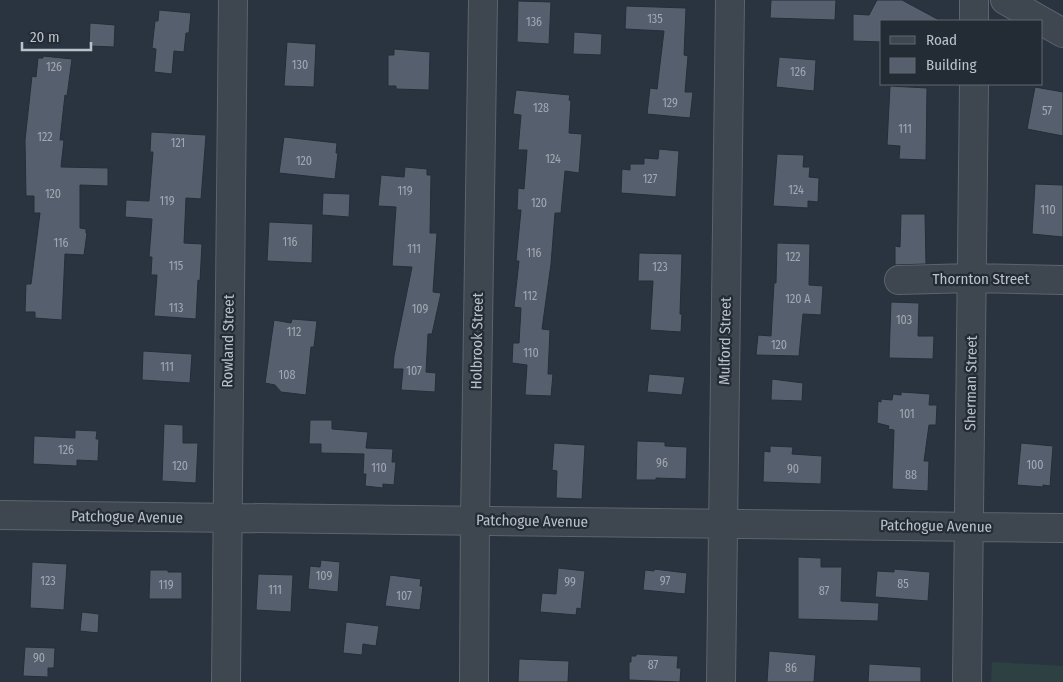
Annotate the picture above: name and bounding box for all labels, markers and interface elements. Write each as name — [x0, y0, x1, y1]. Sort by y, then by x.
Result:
house number: 135 — [647, 12, 663, 26]
house number: 136 — [526, 15, 542, 29]
scale bar — [22, 20, 91, 52]
legend — [880, 20, 1043, 85]
text: 20 m — [30, 28, 60, 46]
text: Road — [926, 31, 957, 49]
text: Building — [926, 56, 977, 74]
house number: 130 — [292, 58, 308, 72]
house number: 126 — [46, 60, 62, 74]
house number: 126 — [790, 65, 806, 79]
house number: 129 — [662, 96, 678, 110]
house number: 128 — [533, 101, 549, 115]
house number: 57 — [1042, 104, 1052, 118]
house number: 111 — [898, 122, 912, 136]
house number: 122 — [37, 130, 53, 144]
house number: 121 — [171, 136, 185, 150]
house number: 124 — [545, 152, 561, 166]
house number: 120 — [296, 154, 312, 168]
house number: 127 — [643, 172, 658, 186]
house number: 124 — [788, 183, 804, 197]
house number: 119 — [397, 184, 413, 198]
house number: 120 — [45, 187, 61, 201]
house number: 119 — [159, 194, 175, 208]
house number: 120 — [531, 196, 547, 210]
house number: 110 — [1040, 203, 1056, 217]
house number: 116 — [282, 235, 298, 249]
house number: 116 — [53, 236, 69, 250]
house number: 111 — [407, 242, 421, 256]
house number: 116 — [526, 246, 542, 260]
house number: 122 — [785, 250, 801, 264]
house number: 115 — [169, 259, 184, 273]
house number: 123 — [652, 260, 668, 274]
street label: Thornton Street — [933, 270, 1029, 288]
house number: 112 — [523, 289, 537, 303]
street label: Holbrook Street — [467, 292, 487, 390]
house number: 120 A — [785, 292, 811, 306]
street label: Rowland Street — [218, 294, 238, 388]
street label: Mulford Street — [715, 297, 735, 385]
house number: 113 — [169, 301, 183, 315]
house number: 109 — [412, 302, 429, 316]
house number: 103 — [896, 313, 912, 327]
house number: 112 — [287, 325, 301, 339]
street label: Sherman Street — [961, 335, 981, 431]
house number: 120 — [771, 338, 787, 352]
house number: 110 — [523, 346, 539, 360]
house number: 111 — [160, 360, 174, 374]
house number: 107 — [406, 364, 422, 378]
house number: 108 — [279, 368, 295, 382]
house number: 101 — [899, 407, 915, 421]
house number: 126 — [58, 443, 74, 457]
house number: 96 — [656, 456, 668, 470]
house number: 100 — [1026, 458, 1044, 472]
house number: 120 — [172, 459, 188, 473]
house number: 110 — [371, 461, 387, 475]
house number: 90 — [787, 462, 799, 476]
house number: 88 — [905, 468, 917, 482]
street label: Patchogue Avenue — [71, 507, 183, 527]
street label: Patchogue Avenue — [476, 511, 588, 531]
street label: Patchogue Avenue — [880, 516, 992, 536]
house number: 109 — [316, 569, 333, 583]
house number: 123 — [40, 574, 56, 588]
house number: 97 — [660, 574, 670, 588]
house number: 99 — [564, 575, 576, 589]
house number: 85 — [897, 577, 909, 591]
house number: 119 — [158, 578, 174, 592]
house number: 111 — [268, 583, 282, 597]
house number: 87 — [819, 584, 829, 598]
house number: 107 — [396, 589, 412, 603]
house number: 90 — [33, 651, 45, 665]
house number: 87 — [648, 658, 658, 672]
house number: 86 — [785, 661, 797, 675]

